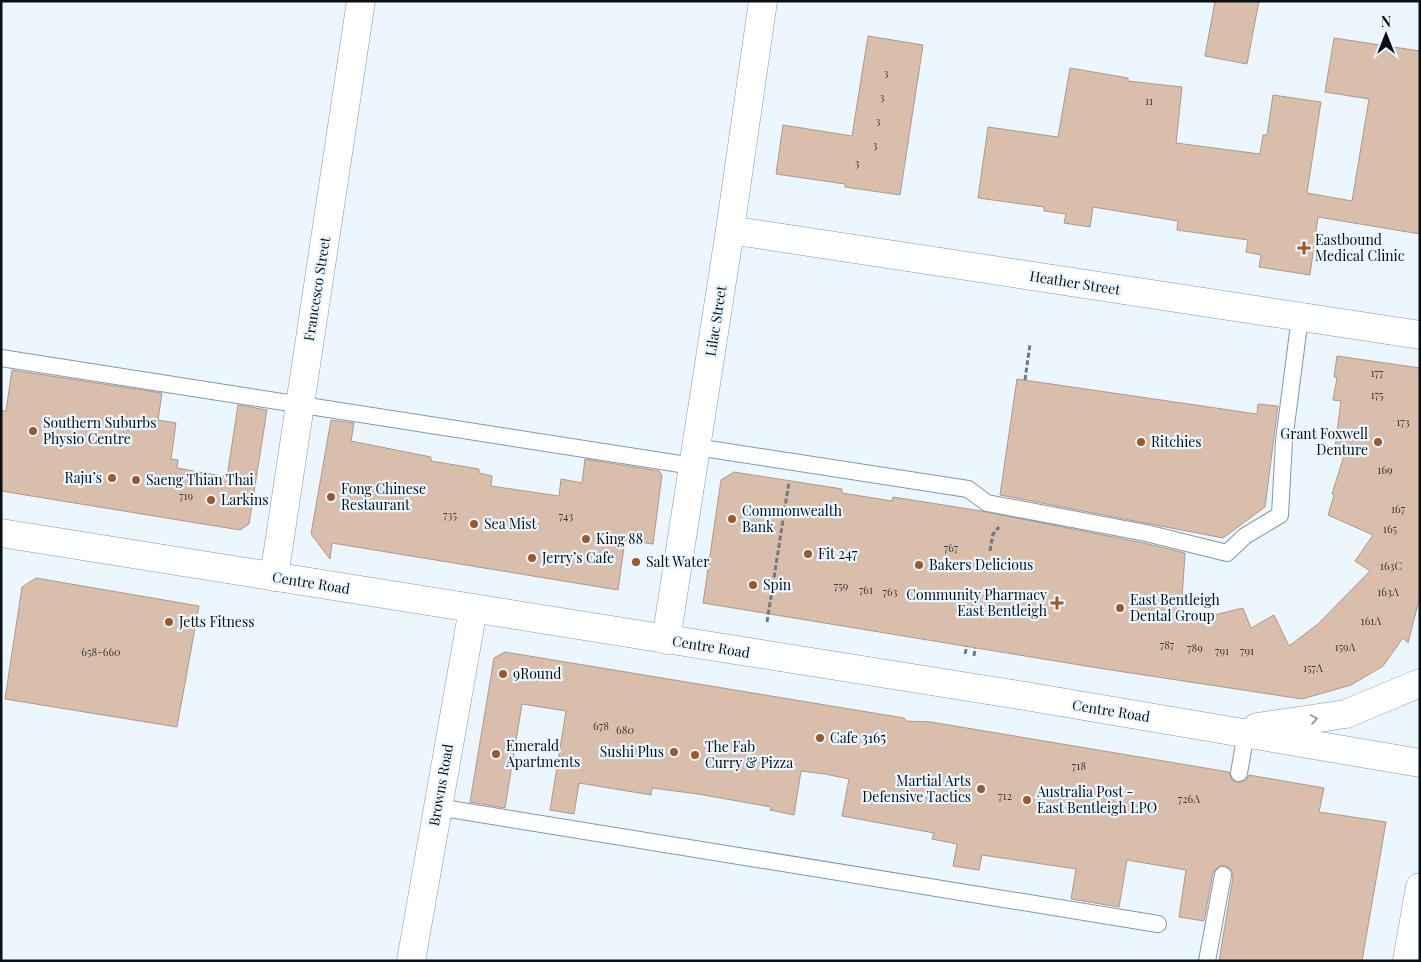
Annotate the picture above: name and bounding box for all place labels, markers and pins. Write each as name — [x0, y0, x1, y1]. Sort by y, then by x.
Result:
place label: Eastbound Medical Clinic — [1315, 230, 1405, 265]
marker: Eastbound Medical Clinic — [1297, 241, 1311, 255]
place label: Southern Suburbs Physio Centre — [43, 413, 157, 448]
place label: Grant Foxwell Denture — [1280, 424, 1368, 459]
marker: Southern Suburbs Physio Centre — [27, 425, 39, 437]
place label: Ritchies — [1151, 432, 1202, 451]
marker: Ritchies — [1135, 436, 1147, 448]
marker: Grant Foxwell Denture — [1372, 436, 1384, 448]
place label: Raju’s — [65, 468, 102, 487]
place label: Saeng Thian Thai — [146, 470, 254, 489]
marker: Raju’s — [106, 472, 118, 484]
marker: Saeng Thian Thai — [130, 474, 142, 486]
place label: Fong Chinese Restaurant — [341, 479, 426, 514]
place label: Larkins — [221, 490, 269, 509]
marker: Fong Chinese Restaurant — [325, 491, 337, 503]
marker: Larkins — [205, 494, 217, 506]
place label: Commonwealth Bank — [742, 501, 843, 536]
marker: Commonwealth Bank — [726, 513, 738, 525]
place label: Sea Mist — [484, 514, 537, 533]
marker: Sea Mist — [468, 518, 480, 530]
place label: King 88 — [596, 529, 643, 548]
marker: King 88 — [580, 533, 592, 545]
place label: Fit 247 — [818, 544, 858, 563]
place label: Jerry’s Cafe — [541, 548, 614, 567]
marker: Fit 247 — [802, 548, 814, 560]
marker: Jerry’s Cafe — [526, 552, 538, 564]
place label: Salt Water — [646, 552, 710, 571]
place label: Bakers Delicious — [929, 555, 1033, 574]
marker: Salt Water — [630, 556, 642, 568]
marker: Bakers Delicious — [913, 559, 925, 571]
place label: Spin — [763, 575, 792, 594]
marker: Spin — [747, 579, 759, 591]
place label: Community Pharmacy East Bentleigh — [906, 585, 1048, 620]
place label: East Bentleigh Dental Group — [1130, 590, 1221, 625]
marker: Community Pharmacy East Bentleigh — [1051, 597, 1063, 609]
marker: East Bentleigh Dental Group — [1114, 602, 1126, 614]
place label: Jetts Fitness — [178, 612, 254, 631]
marker: Jetts Fitness — [163, 616, 175, 628]
place label: 9Round — [513, 664, 562, 683]
marker: 9Round — [497, 668, 509, 680]
place label: Cafe 3165 — [830, 728, 886, 747]
marker: Cafe 3165 — [814, 732, 826, 744]
place label: Emerald Apartments — [505, 736, 580, 771]
place label: The Fab Curry & Pizza — [705, 737, 793, 772]
place label: Sushi Plus — [600, 742, 664, 761]
marker: Sushi Plus — [668, 746, 680, 758]
marker: Emerald Apartments — [490, 748, 502, 760]
marker: The Fab Curry & Pizza — [689, 749, 701, 761]
place label: Martial Arts Defensive Tactics — [862, 771, 971, 806]
place label: Australia Post - East Bentleigh LPO — [1036, 782, 1157, 817]
marker: Martial Arts Defensive Tactics — [975, 783, 987, 795]
marker: Australia Post - East Bentleigh LPO — [1021, 794, 1033, 806]

